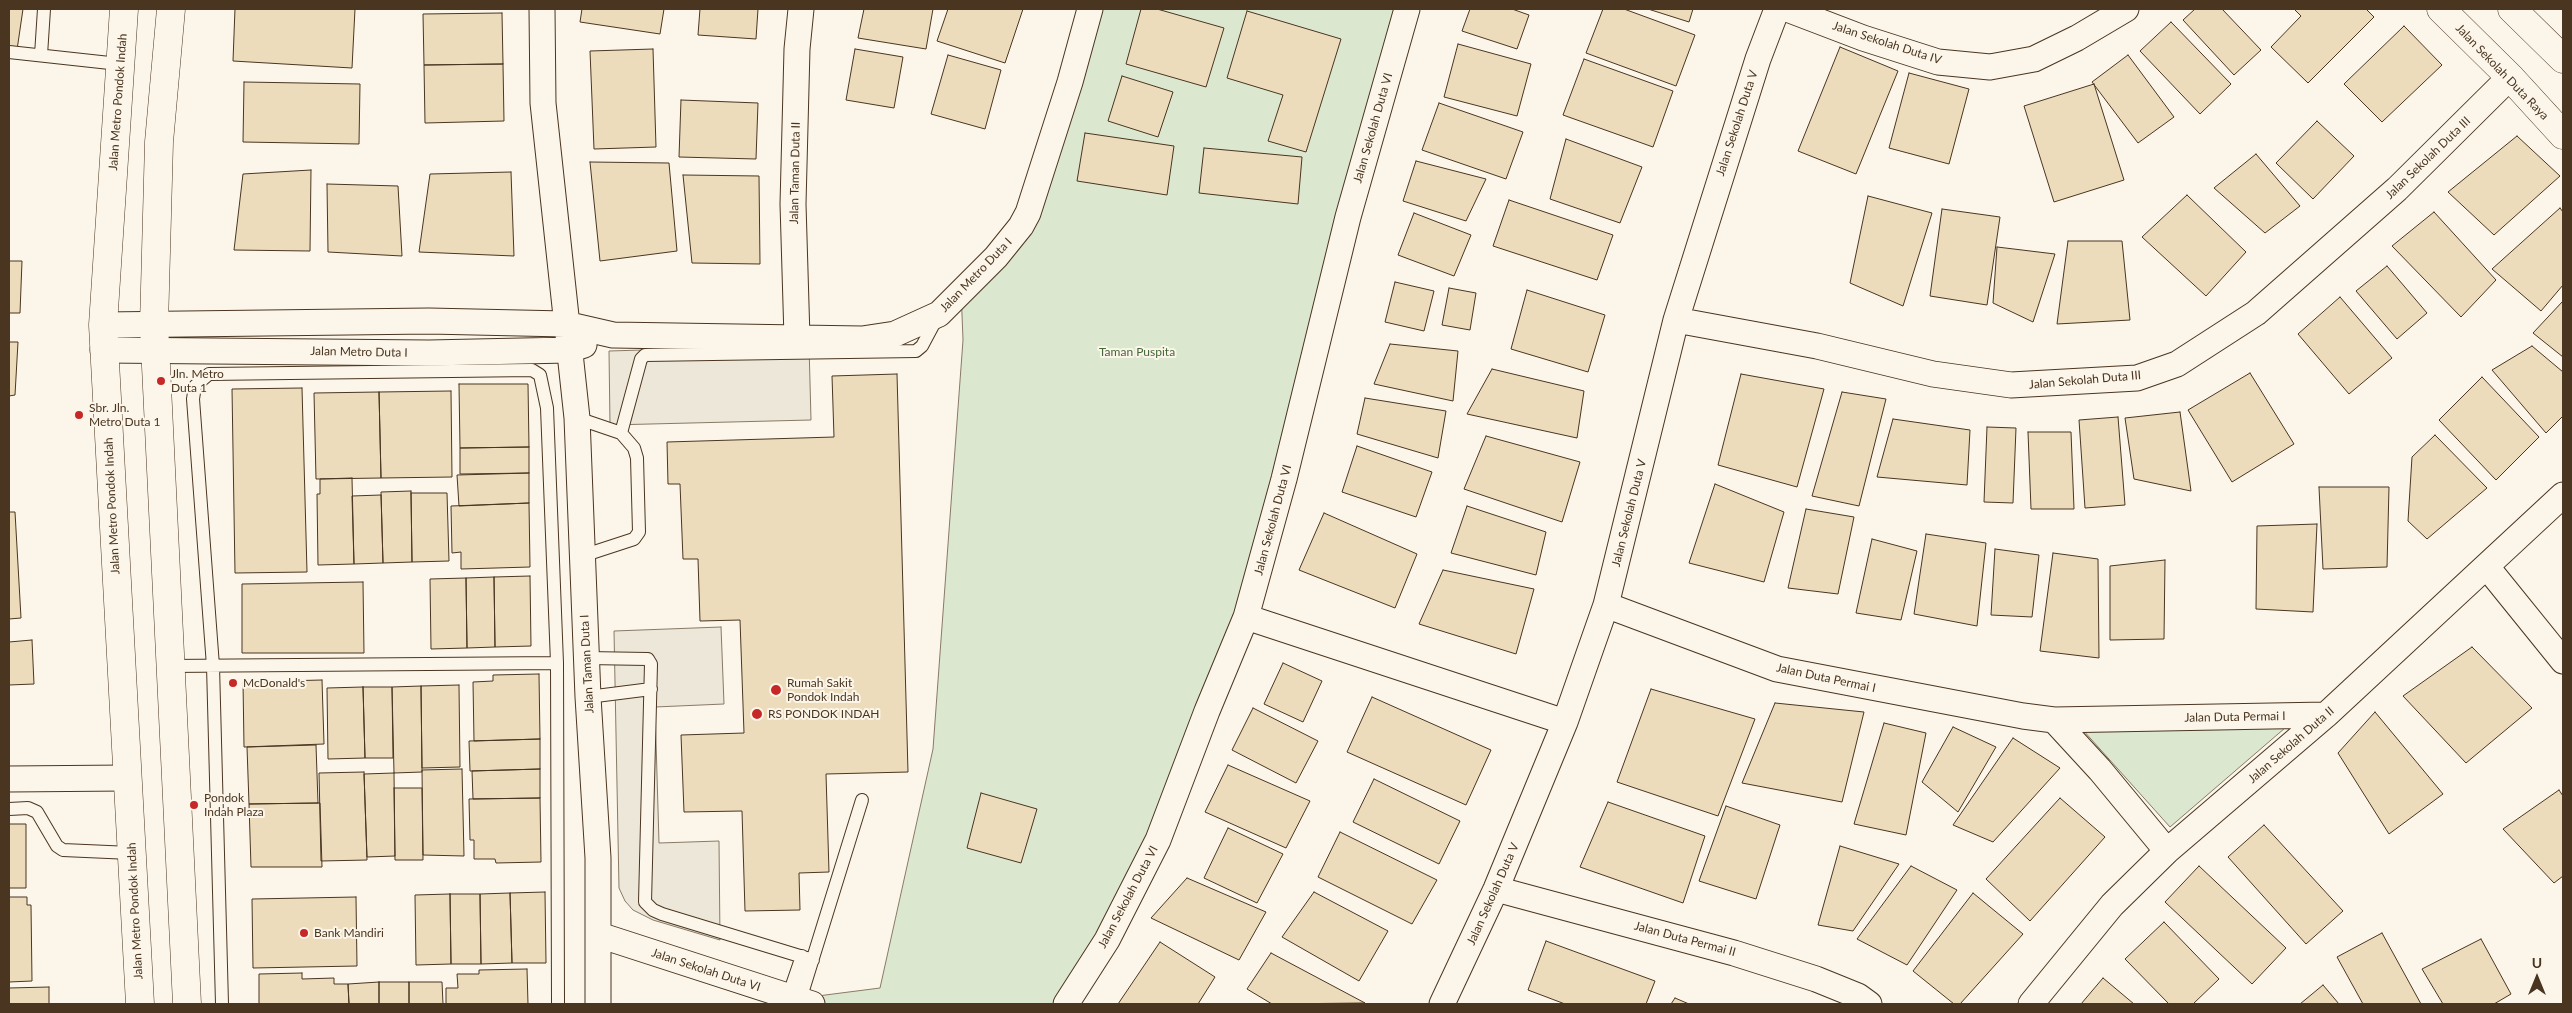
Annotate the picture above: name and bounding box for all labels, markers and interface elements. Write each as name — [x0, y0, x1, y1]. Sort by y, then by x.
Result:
street label: Jalan Sekolah Duta IV — [1831, 19, 1943, 67]
street label: Jalan Sekolah Duta Raya — [2452, 21, 2552, 123]
street label: Jalan Metro Pondok Indah — [106, 33, 130, 171]
street label: Jalan Sekolah Duta V — [1713, 68, 1761, 178]
street label: Jalan Sekolah Duta VI — [1350, 71, 1396, 185]
street label: Jalan Sekolah Duta III — [2383, 114, 2473, 202]
street label: Jalan Taman Duta II — [787, 122, 803, 224]
street label: Jalan Metro Duta I — [937, 235, 1015, 315]
street label: Jalan Metro Duta I — [310, 344, 408, 360]
park label: Taman Puspita — [1099, 345, 1175, 359]
place label: Jln. Metro Duta 1 — [171, 367, 224, 395]
street label: Jalan Sekolah Duta III — [2028, 368, 2142, 392]
marker: Jln. Metro Duta 1 — [155, 375, 167, 387]
place label: Sbr. Jln. Metro Duta 1 — [89, 401, 161, 429]
marker: Sbr. Jln. Metro Duta 1 — [73, 409, 85, 421]
street label: Jalan Metro Pondok Indah — [101, 437, 123, 575]
street label: Jalan Sekolah Duta V — [1609, 458, 1649, 568]
street label: Jalan Sekolah Duta VI — [1251, 463, 1295, 577]
street label: Jalan Taman Duta I — [577, 614, 597, 714]
street label: Jalan Duta Permai I — [1775, 660, 1877, 696]
place label: McDonald's — [243, 676, 305, 690]
place label: Rumah Sakit Pondok Indah — [787, 676, 859, 704]
marker: McDonald's — [227, 677, 239, 689]
marker: Rumah Sakit Pondok Indah — [769, 683, 783, 697]
street label: Jalan Sekolah Duta II — [2245, 704, 2337, 786]
marker: RS PONDOK INDAH — [750, 707, 764, 721]
place label: RS PONDOK INDAH — [768, 707, 880, 721]
street label: Jalan Duta Permai I — [2184, 709, 2286, 725]
place label: Pondok Indah Plaza — [204, 791, 264, 819]
marker: Pondok Indah Plaza — [188, 799, 200, 811]
street label: Jalan Sekolah Duta V — [1464, 841, 1522, 947]
street label: Jalan Metro Pondok Indah — [124, 842, 146, 980]
street label: Jalan Sekolah Duta VI — [1095, 843, 1161, 951]
street label: Jalan Duta Permai II — [1633, 919, 1737, 959]
place label: Bank Mandiri — [314, 926, 384, 940]
marker: Bank Mandiri — [298, 927, 310, 939]
street label: Jalan Sekolah Duta VI — [650, 946, 762, 994]
north arrow — [2512, 953, 2562, 1003]
text: U — [2532, 954, 2542, 971]

